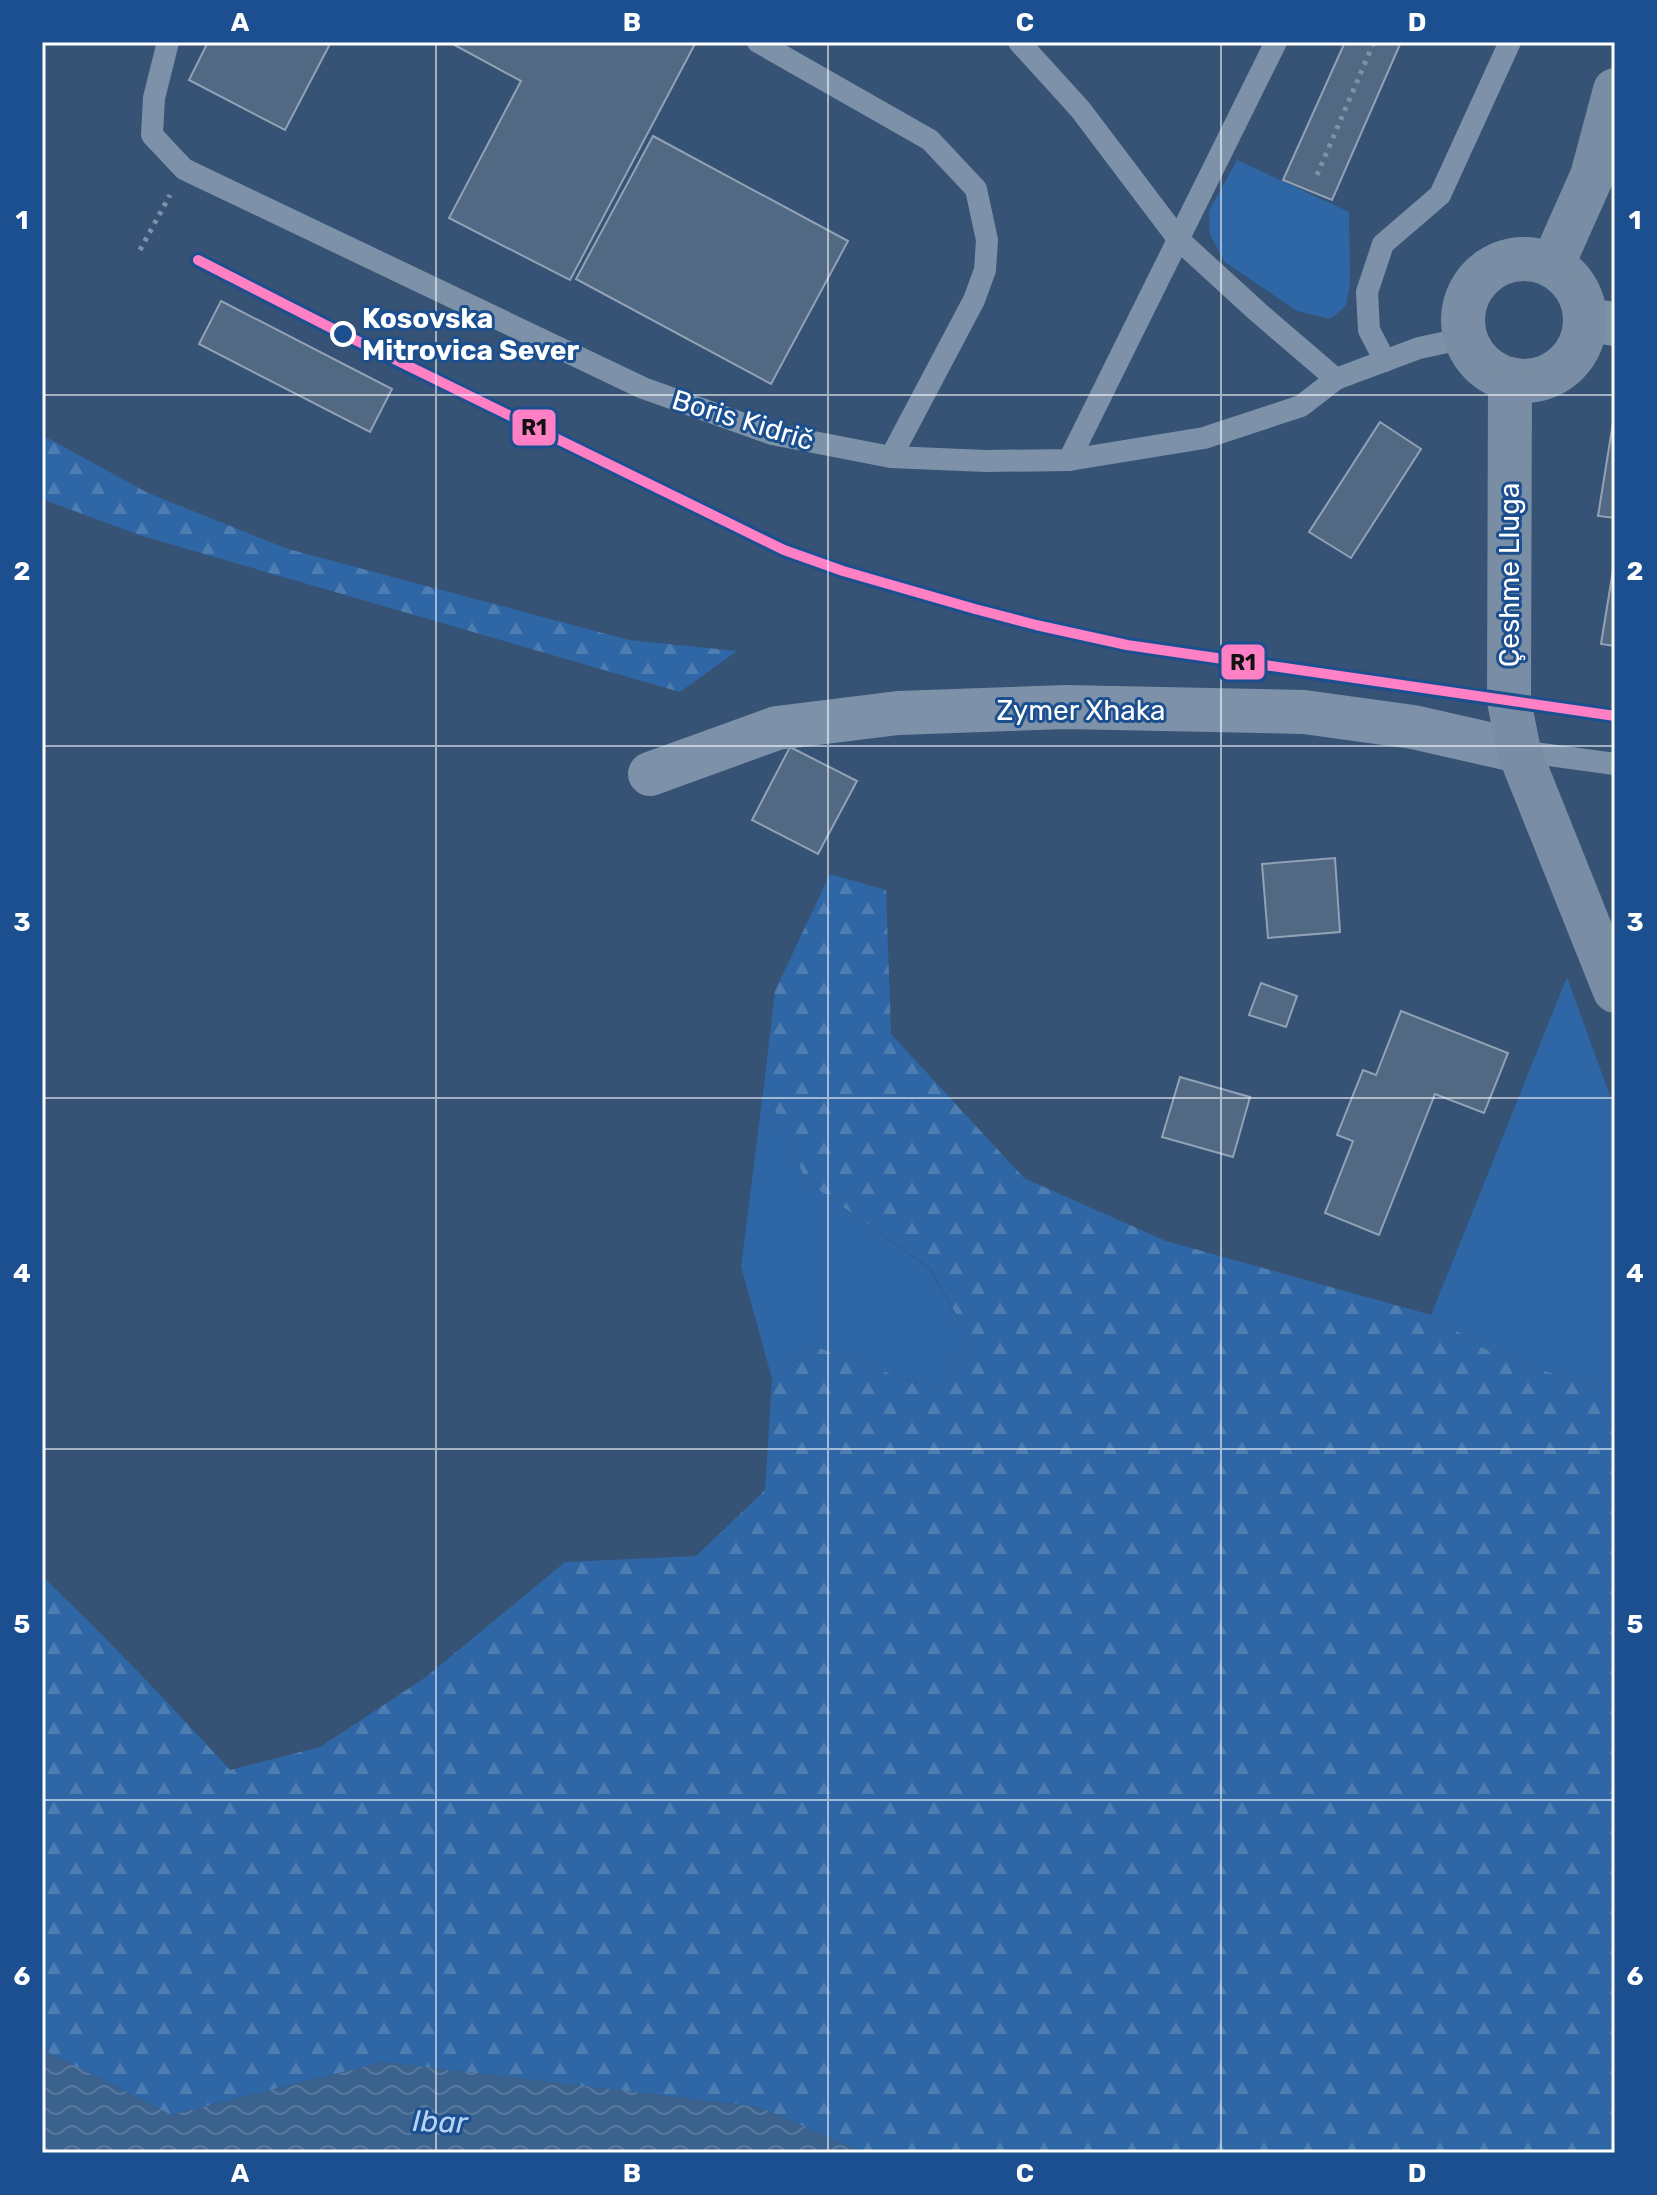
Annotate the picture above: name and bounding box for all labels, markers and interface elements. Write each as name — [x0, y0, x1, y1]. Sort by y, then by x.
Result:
text: A — [231, 7, 250, 38]
text: B — [623, 7, 641, 38]
text: C — [1016, 7, 1034, 38]
text: D — [1408, 7, 1426, 38]
text: 1 — [16, 205, 28, 236]
text: 1 — [1629, 205, 1641, 236]
place label: Kosovska Mitrovica Sever — [362, 302, 579, 367]
marker: Kosovska Mitrovica Sever — [331, 322, 355, 346]
street label: Boris Kidrič — [668, 383, 818, 457]
line badge: R1 — [511, 408, 557, 447]
text: R1 — [521, 414, 547, 441]
street label: Çeshme Lluga — [1493, 483, 1526, 667]
text: 2 — [14, 556, 30, 587]
text: 2 — [1627, 556, 1643, 587]
line badge: R1 — [1220, 643, 1266, 681]
text: R1 — [1230, 649, 1256, 676]
street label: Zymer Xhaka — [997, 694, 1165, 727]
text: 3 — [13, 907, 31, 938]
text: 3 — [1626, 907, 1644, 938]
text: 4 — [13, 1258, 31, 1289]
text: 4 — [1626, 1258, 1644, 1289]
text: 5 — [14, 1609, 30, 1640]
text: 5 — [1627, 1609, 1643, 1640]
text: 6 — [14, 1961, 31, 1992]
text: 6 — [1627, 1961, 1644, 1992]
water label: Ibar — [412, 2103, 470, 2141]
text: A — [231, 2158, 250, 2189]
text: B — [623, 2158, 641, 2189]
text: C — [1016, 2158, 1034, 2189]
text: D — [1408, 2158, 1426, 2189]

